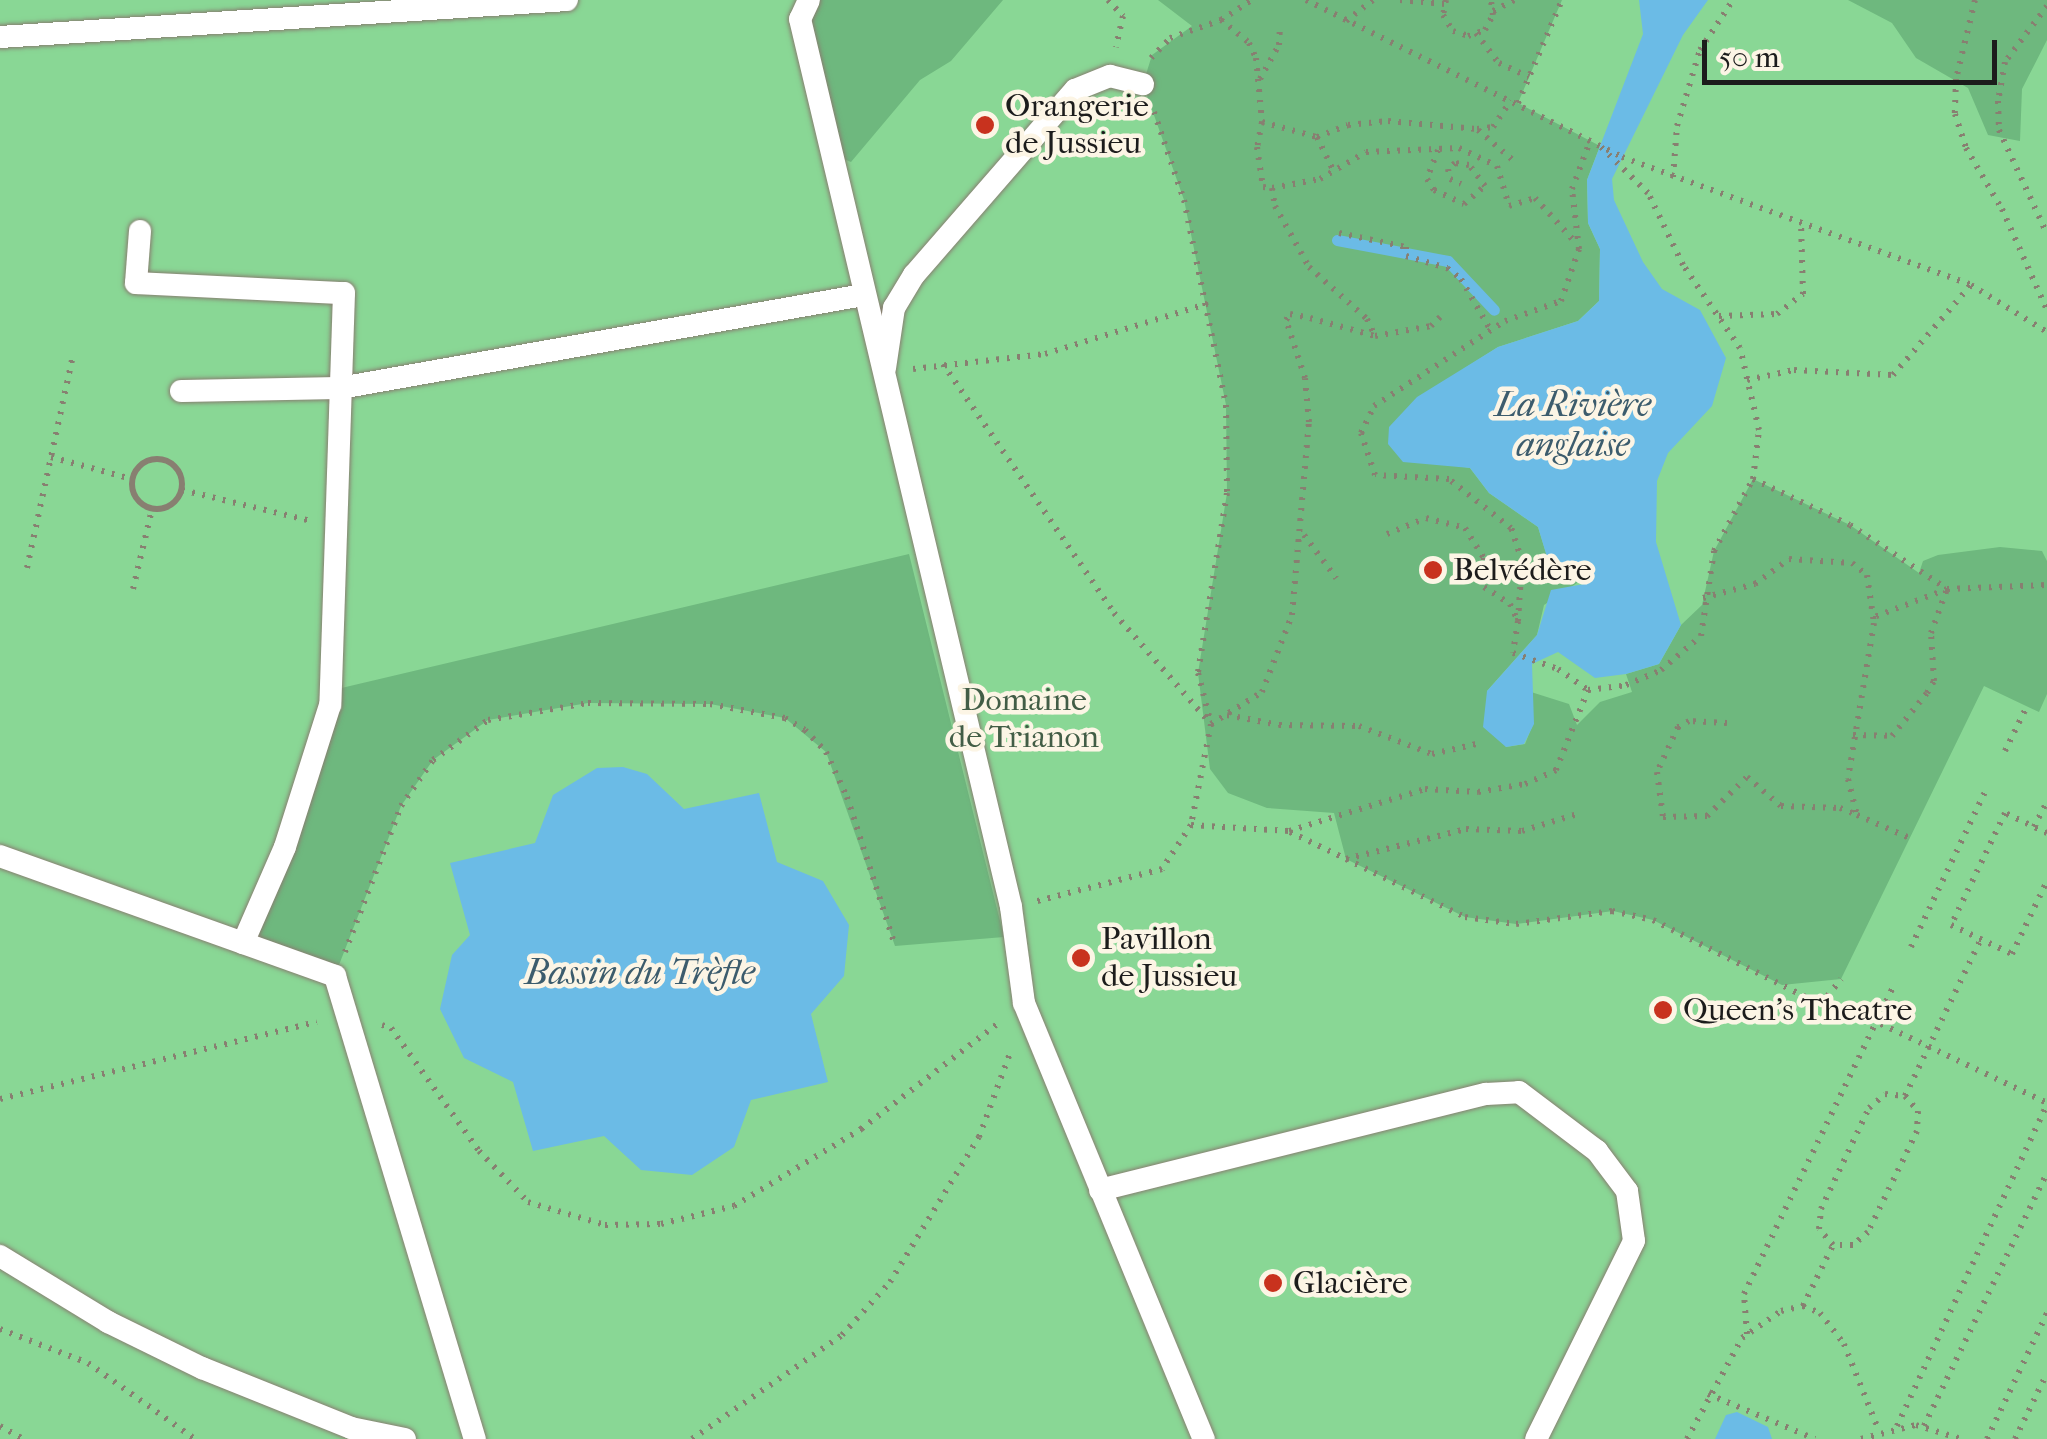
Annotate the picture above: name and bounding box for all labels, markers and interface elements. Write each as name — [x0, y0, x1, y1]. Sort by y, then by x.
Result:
scale bar — [1707, 20, 2002, 82]
text: 50 m — [1719, 40, 1780, 75]
place label: Orangerie de Jussieu — [1005, 88, 1149, 163]
marker: Orangerie de Jussieu — [974, 114, 996, 136]
water label: La Rivière anglaise — [1495, 384, 1651, 466]
place label: Belvédère — [1453, 551, 1592, 589]
marker: Belvédère — [1422, 559, 1444, 581]
park label: Domaine de Trianon — [949, 682, 1099, 757]
place label: Pavillon de Jussieu — [1101, 921, 1237, 996]
marker: Pavillon de Jussieu — [1070, 947, 1092, 969]
water label: Bassin du Trèfle — [525, 952, 755, 994]
place label: Queen's Theatre — [1683, 991, 1912, 1029]
marker: Queen's Theatre — [1652, 999, 1674, 1021]
place label: Glacière — [1293, 1264, 1408, 1302]
marker: Glacière — [1262, 1272, 1284, 1294]

